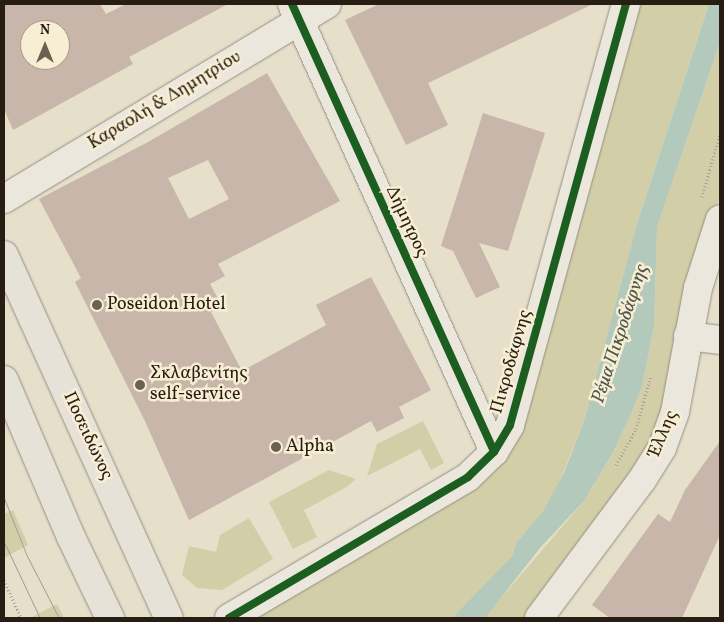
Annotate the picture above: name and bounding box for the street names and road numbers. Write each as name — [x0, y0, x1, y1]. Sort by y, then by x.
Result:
street label: Καραολή & Δημητρίου — [85, 47, 245, 155]
street label: Δήμητρος — [380, 183, 432, 261]
street label: Πικροδάφνης — [487, 307, 537, 417]
street label: Ποσειδώνος — [57, 389, 117, 483]
street label: Έλλης — [645, 407, 683, 461]

